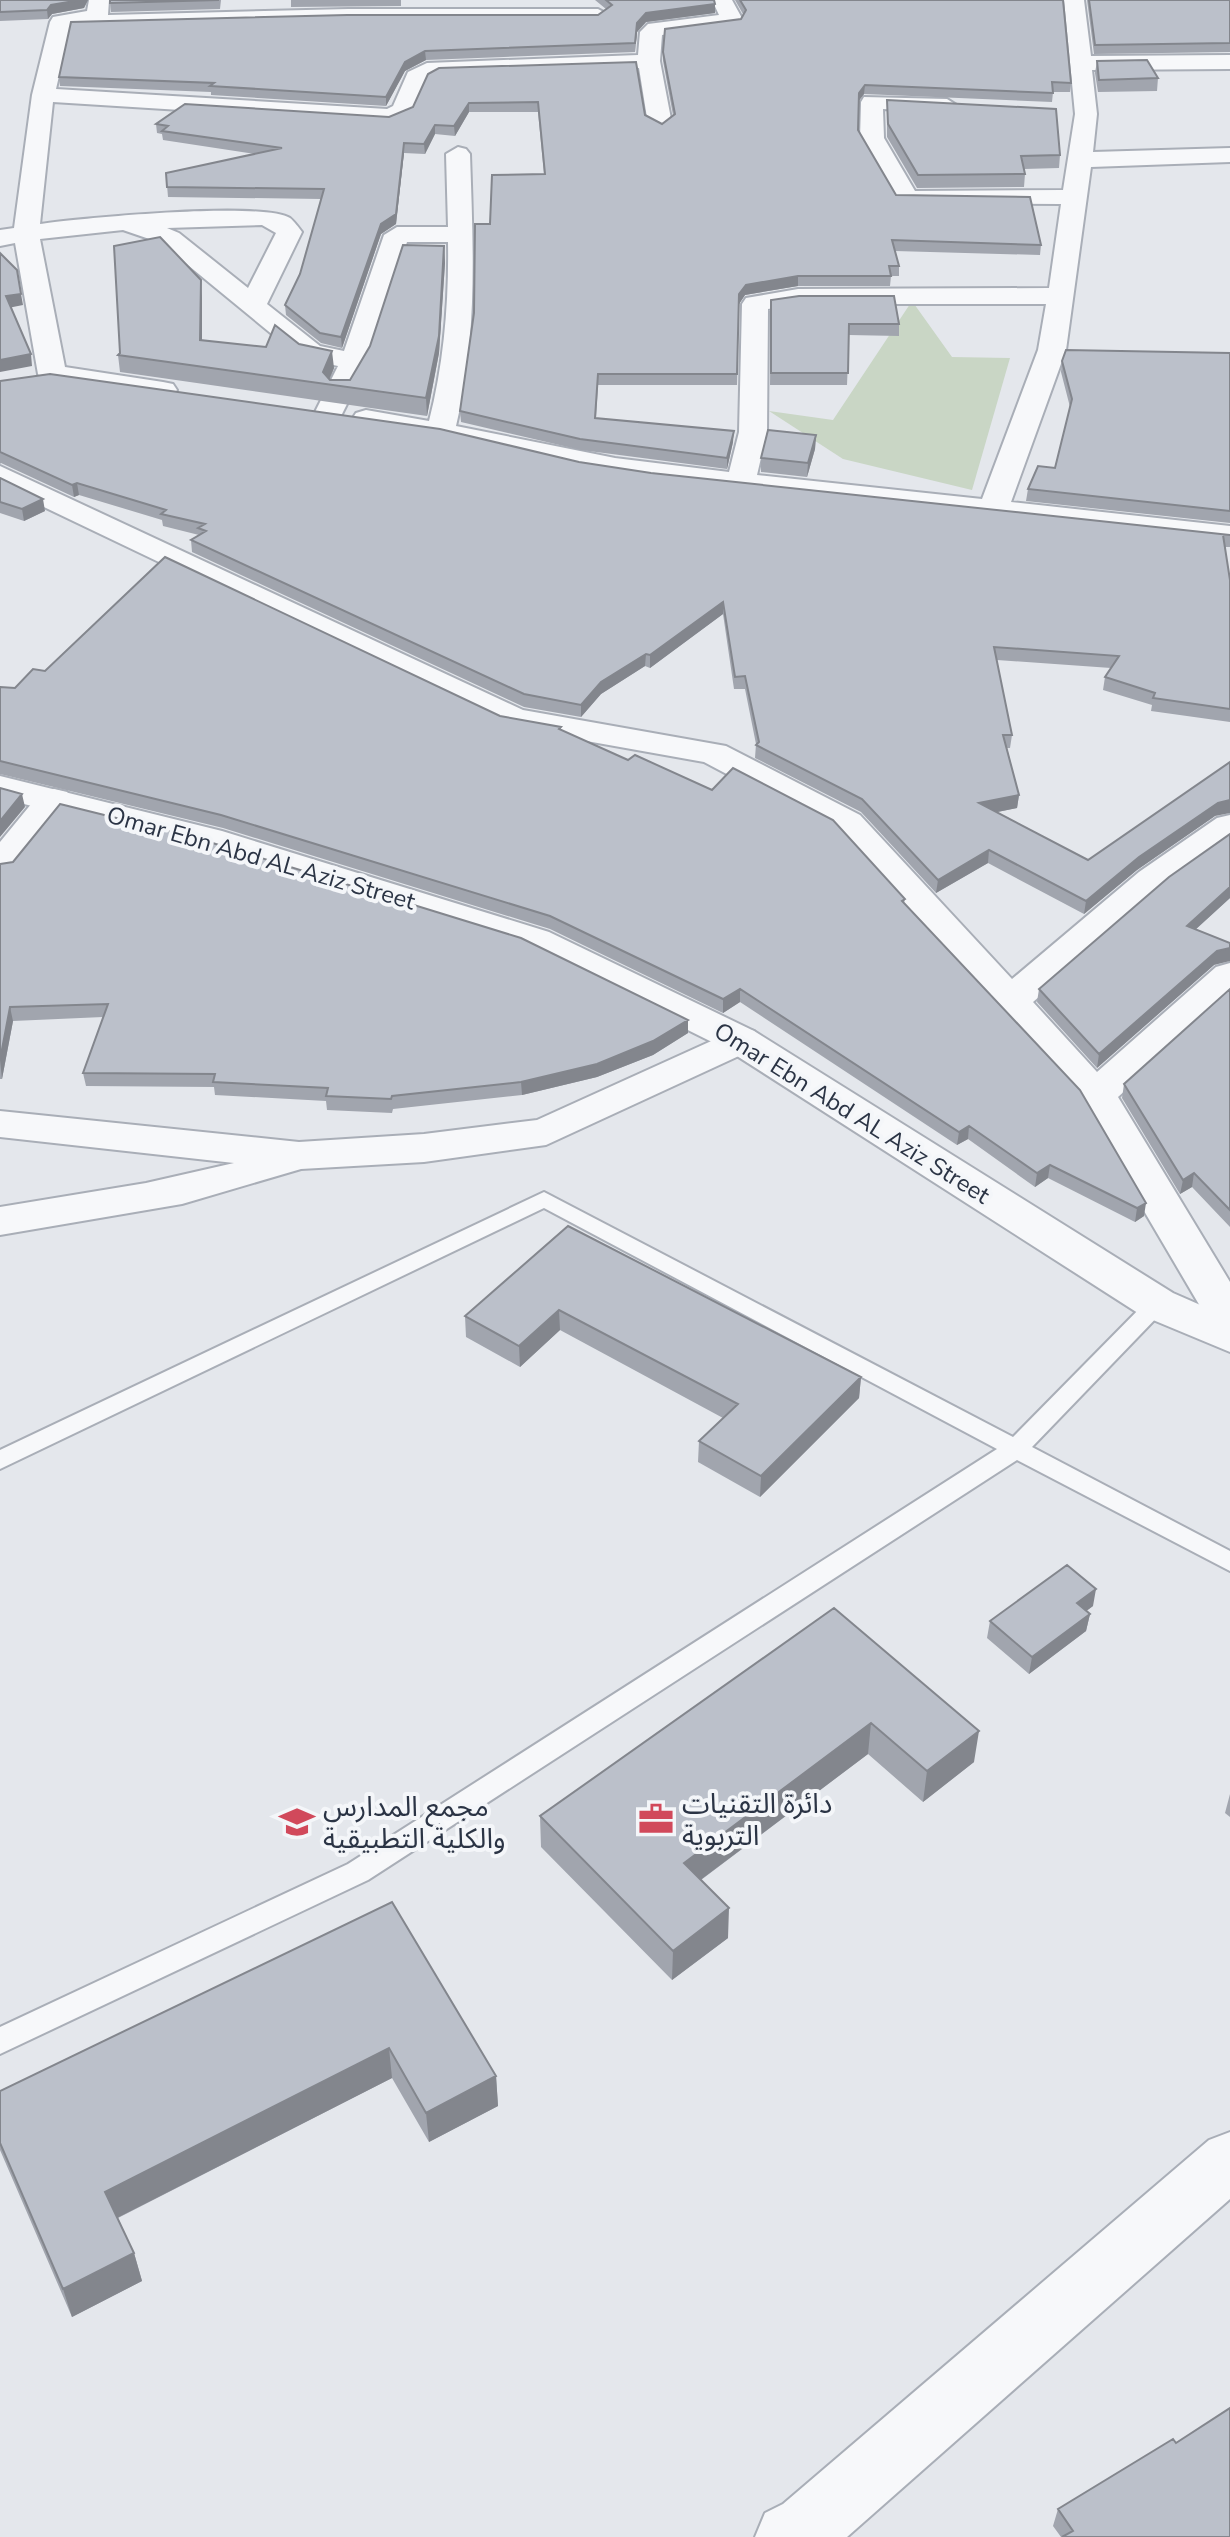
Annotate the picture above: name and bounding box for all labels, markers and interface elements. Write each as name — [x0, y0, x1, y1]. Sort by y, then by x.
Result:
street label: Omar Ebn Abd AL Aziz Street — [103, 799, 420, 918]
street label: Omar Ebn Abd AL Aziz Street — [708, 1015, 996, 1212]
place label: دائرة التقنيات التربوية — [682, 1785, 832, 1855]
place label: مجمع المدارس والكلية التطبيقية — [323, 1788, 506, 1858]
office icon: دائرة التقنيات التربوية — [637, 1800, 675, 1838]
school or university icon: مجمع المدارس والكلية التطبيقية — [278, 1803, 316, 1841]

